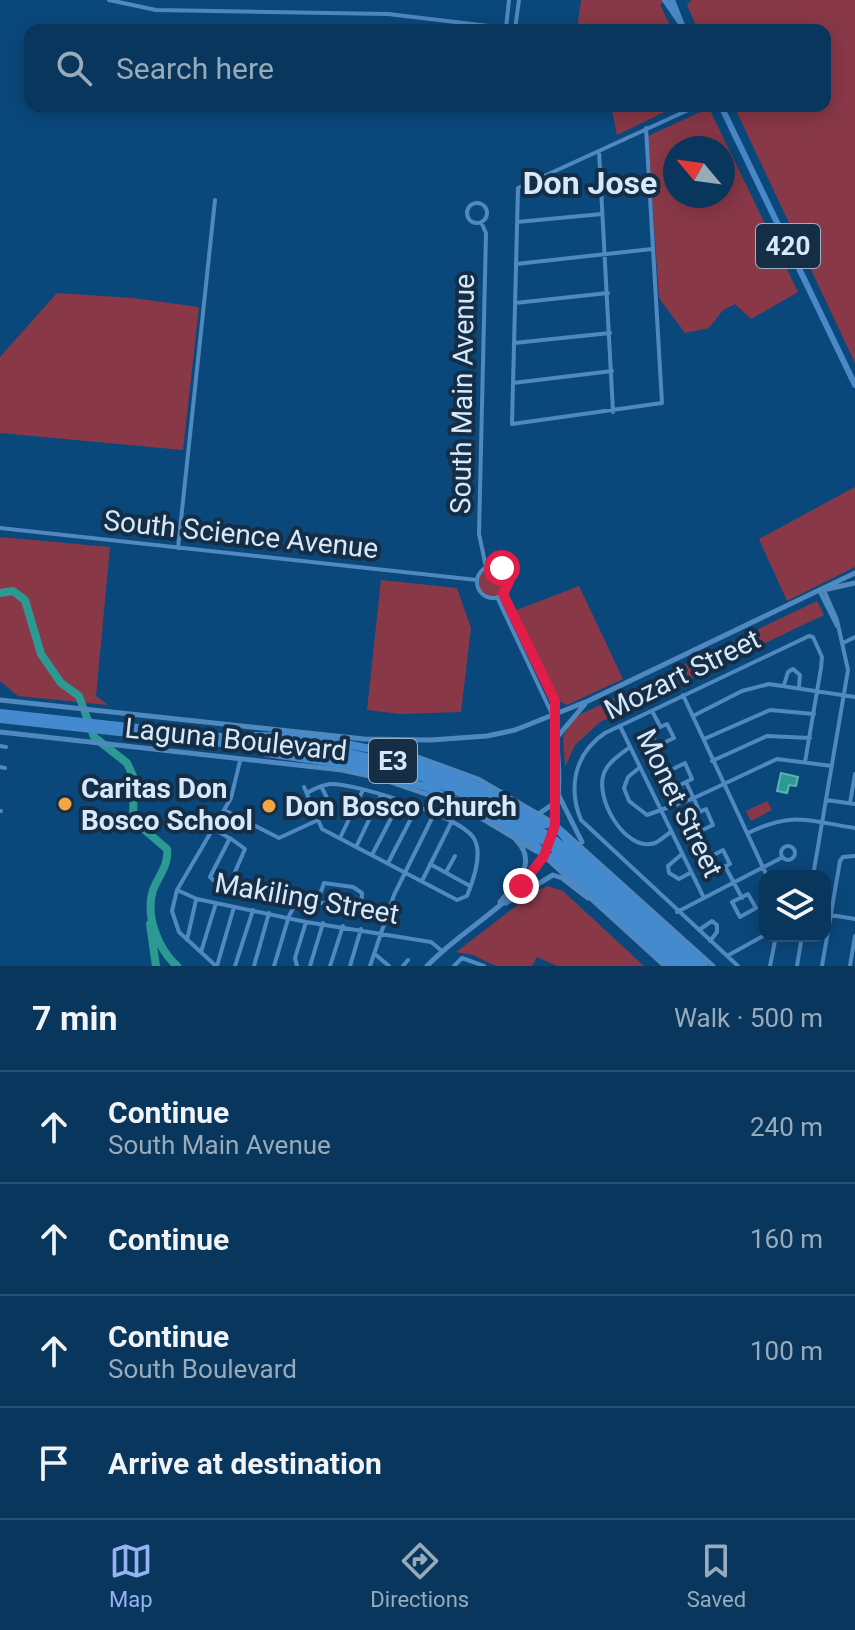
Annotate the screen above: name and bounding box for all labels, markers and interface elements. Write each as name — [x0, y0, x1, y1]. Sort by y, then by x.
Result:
search box — [24, 24, 831, 112]
icon: search — [52, 46, 96, 90]
text: Search here — [116, 51, 274, 86]
north arrow — [663, 136, 735, 208]
district label: Don Jose — [523, 164, 657, 202]
road number: 420 — [756, 224, 820, 268]
street label: South Main Avenue — [444, 274, 481, 514]
street label: South Science Avenue — [102, 504, 380, 565]
route start — [484, 550, 520, 586]
street label: Mozart Street — [599, 622, 766, 726]
street label: Laguna Boulevard — [123, 711, 349, 768]
street label: Monet Street — [629, 724, 730, 883]
road number: E3 — [369, 739, 417, 783]
place label: Caritas Don Bosco School — [81, 772, 253, 837]
place label: Don Bosco Church — [285, 790, 517, 823]
marker: Caritas Don Bosco School — [56, 795, 74, 813]
marker: Don Bosco Church — [260, 797, 278, 815]
street label: Makiling Street — [212, 866, 402, 931]
route end — [503, 868, 539, 904]
map controls — [759, 870, 831, 942]
button: layers — [759, 870, 831, 942]
text: 7 min — [32, 998, 117, 1038]
text: Walk · 500 m — [674, 1003, 823, 1033]
text: Continue — [108, 1095, 229, 1130]
icon: ahead — [32, 1105, 76, 1149]
text: 240 m — [750, 1112, 823, 1142]
text: South Main Avenue — [108, 1130, 331, 1160]
icon: ahead — [32, 1217, 76, 1261]
text: Continue — [108, 1222, 229, 1257]
text: 160 m — [750, 1224, 823, 1254]
text: Continue — [108, 1319, 229, 1354]
icon: ahead — [32, 1329, 76, 1373]
text: 100 m — [750, 1336, 823, 1366]
text: South Boulevard — [108, 1354, 297, 1384]
icon: arrive — [32, 1441, 76, 1485]
text: Arrive at destination — [108, 1446, 382, 1481]
tab: Map — [109, 1539, 153, 1612]
tab: Directions — [370, 1539, 469, 1612]
tab: Saved — [687, 1539, 746, 1612]

